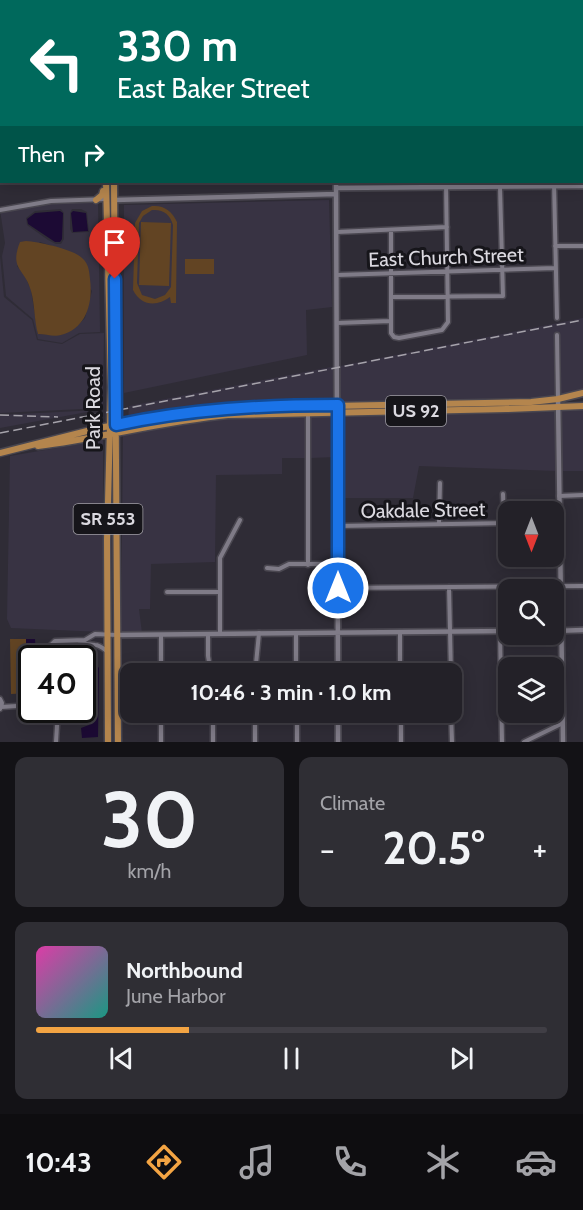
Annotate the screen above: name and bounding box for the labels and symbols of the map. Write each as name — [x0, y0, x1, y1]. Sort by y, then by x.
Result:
pin — [89, 217, 140, 279]
street label: East Church Street — [368, 242, 524, 272]
street label: Park Road — [81, 366, 105, 450]
road number: US 92 — [386, 396, 446, 426]
street label: Oakdale Street — [360, 497, 486, 523]
north arrow — [498, 501, 564, 567]
road number: SR 553 — [74, 504, 142, 534]
position arrow — [306, 556, 370, 620]
speed limit sign: 40 — [18, 645, 96, 723]

